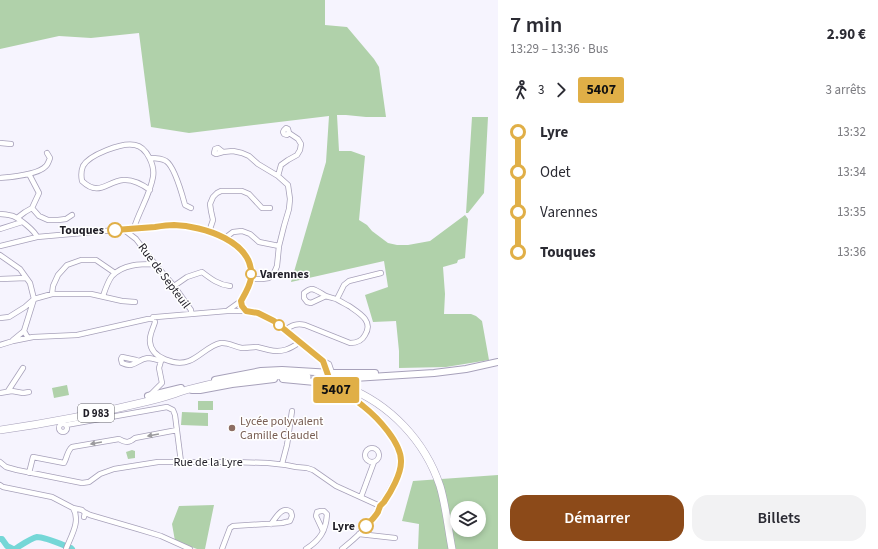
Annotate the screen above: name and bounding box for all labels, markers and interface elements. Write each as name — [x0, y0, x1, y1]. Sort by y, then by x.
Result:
text: 7 min — [510, 9, 562, 41]
text: 2.90 € — [827, 24, 866, 45]
text: 13:29 – 13:36 · Bus — [510, 40, 608, 58]
icon: walk — [510, 79, 532, 101]
icon: forward — [550, 79, 572, 101]
text: 5407 — [586, 80, 616, 100]
text: 3 — [538, 81, 544, 99]
text: 3 arrêts — [825, 81, 866, 99]
text: Lyre — [540, 122, 568, 143]
text: 13:32 — [837, 123, 866, 141]
text: Odet — [540, 162, 571, 183]
text: 13:34 — [837, 163, 866, 181]
text: Varennes — [540, 202, 598, 223]
text: 13:35 — [837, 203, 866, 221]
place label: Touques — [60, 222, 104, 239]
marker: Touques — [107, 222, 123, 238]
street label: Rue de Septeuil — [134, 240, 194, 312]
text: Touques — [540, 242, 596, 263]
text: 13:36 — [837, 243, 866, 261]
place label: Varennes — [259, 266, 309, 283]
marker: Varennes — [245, 268, 257, 280]
unlabelled marker — [273, 319, 285, 331]
line badge: 5407 — [308, 377, 364, 403]
text: 5407 — [321, 380, 351, 400]
road number: D 983 — [78, 404, 114, 422]
place label: Lycée polyvalent Camille Claudel — [240, 413, 323, 444]
marker: Lycée polyvalent Camille Claudel — [227, 423, 237, 433]
one-way arrow — [147, 432, 159, 438]
one-way arrow — [90, 440, 102, 446]
street label: Rue de la Lyre — [173, 454, 243, 471]
button: Démarrer — [510, 495, 684, 541]
button: Billets — [692, 495, 866, 541]
map controls — [450, 501, 486, 537]
button: layers — [450, 501, 486, 537]
place label: Lyre — [332, 518, 355, 535]
marker: Lyre — [358, 518, 374, 534]

